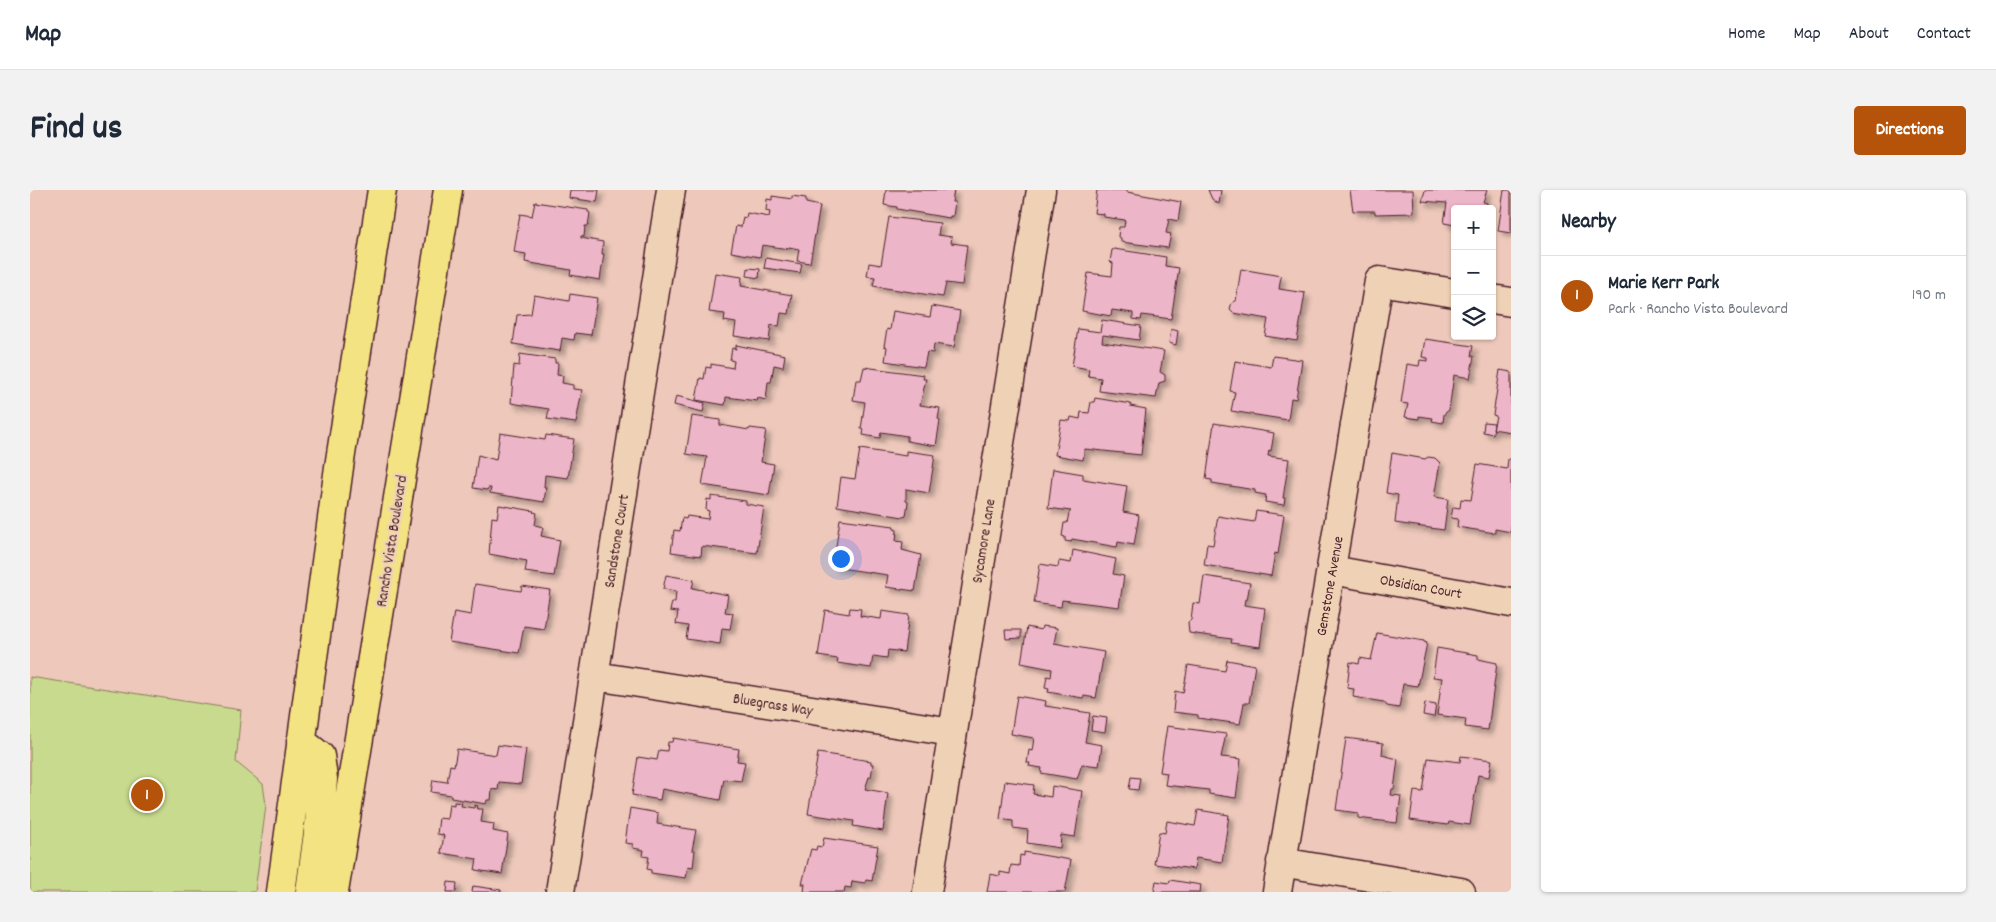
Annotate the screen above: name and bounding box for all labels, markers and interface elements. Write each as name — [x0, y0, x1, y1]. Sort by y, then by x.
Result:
text: Map — [25, 18, 61, 52]
text: Home — [1728, 22, 1765, 47]
text: Map — [1793, 22, 1821, 47]
text: About — [1849, 22, 1889, 47]
text: Contact — [1917, 22, 1971, 47]
text: Find us — [30, 105, 122, 155]
button: Directions — [1854, 106, 1966, 155]
map controls — [1451, 205, 1496, 340]
button: + — [1451, 205, 1496, 250]
text: Nearby — [1561, 208, 1616, 238]
button: − — [1451, 250, 1496, 295]
text: Marie Kerr Park — [1608, 271, 1719, 298]
text: 1 — [1575, 284, 1579, 307]
text: 190 m — [1912, 284, 1946, 307]
button: layers — [1451, 295, 1496, 340]
text: Park · Rancho Vista Boulevard — [1608, 298, 1788, 321]
street label: Rancho Vista Boulevard — [372, 474, 414, 609]
street label: Sandstone Court — [600, 492, 636, 590]
street label: Sycamore Lane — [967, 497, 1003, 585]
street label: Gemstone Avenue — [1311, 534, 1351, 638]
your location — [828, 546, 854, 572]
street label: Obsidian Court — [1378, 570, 1464, 606]
street label: Bluegrass Way — [731, 689, 815, 723]
pin: 1 — [131, 776, 163, 814]

